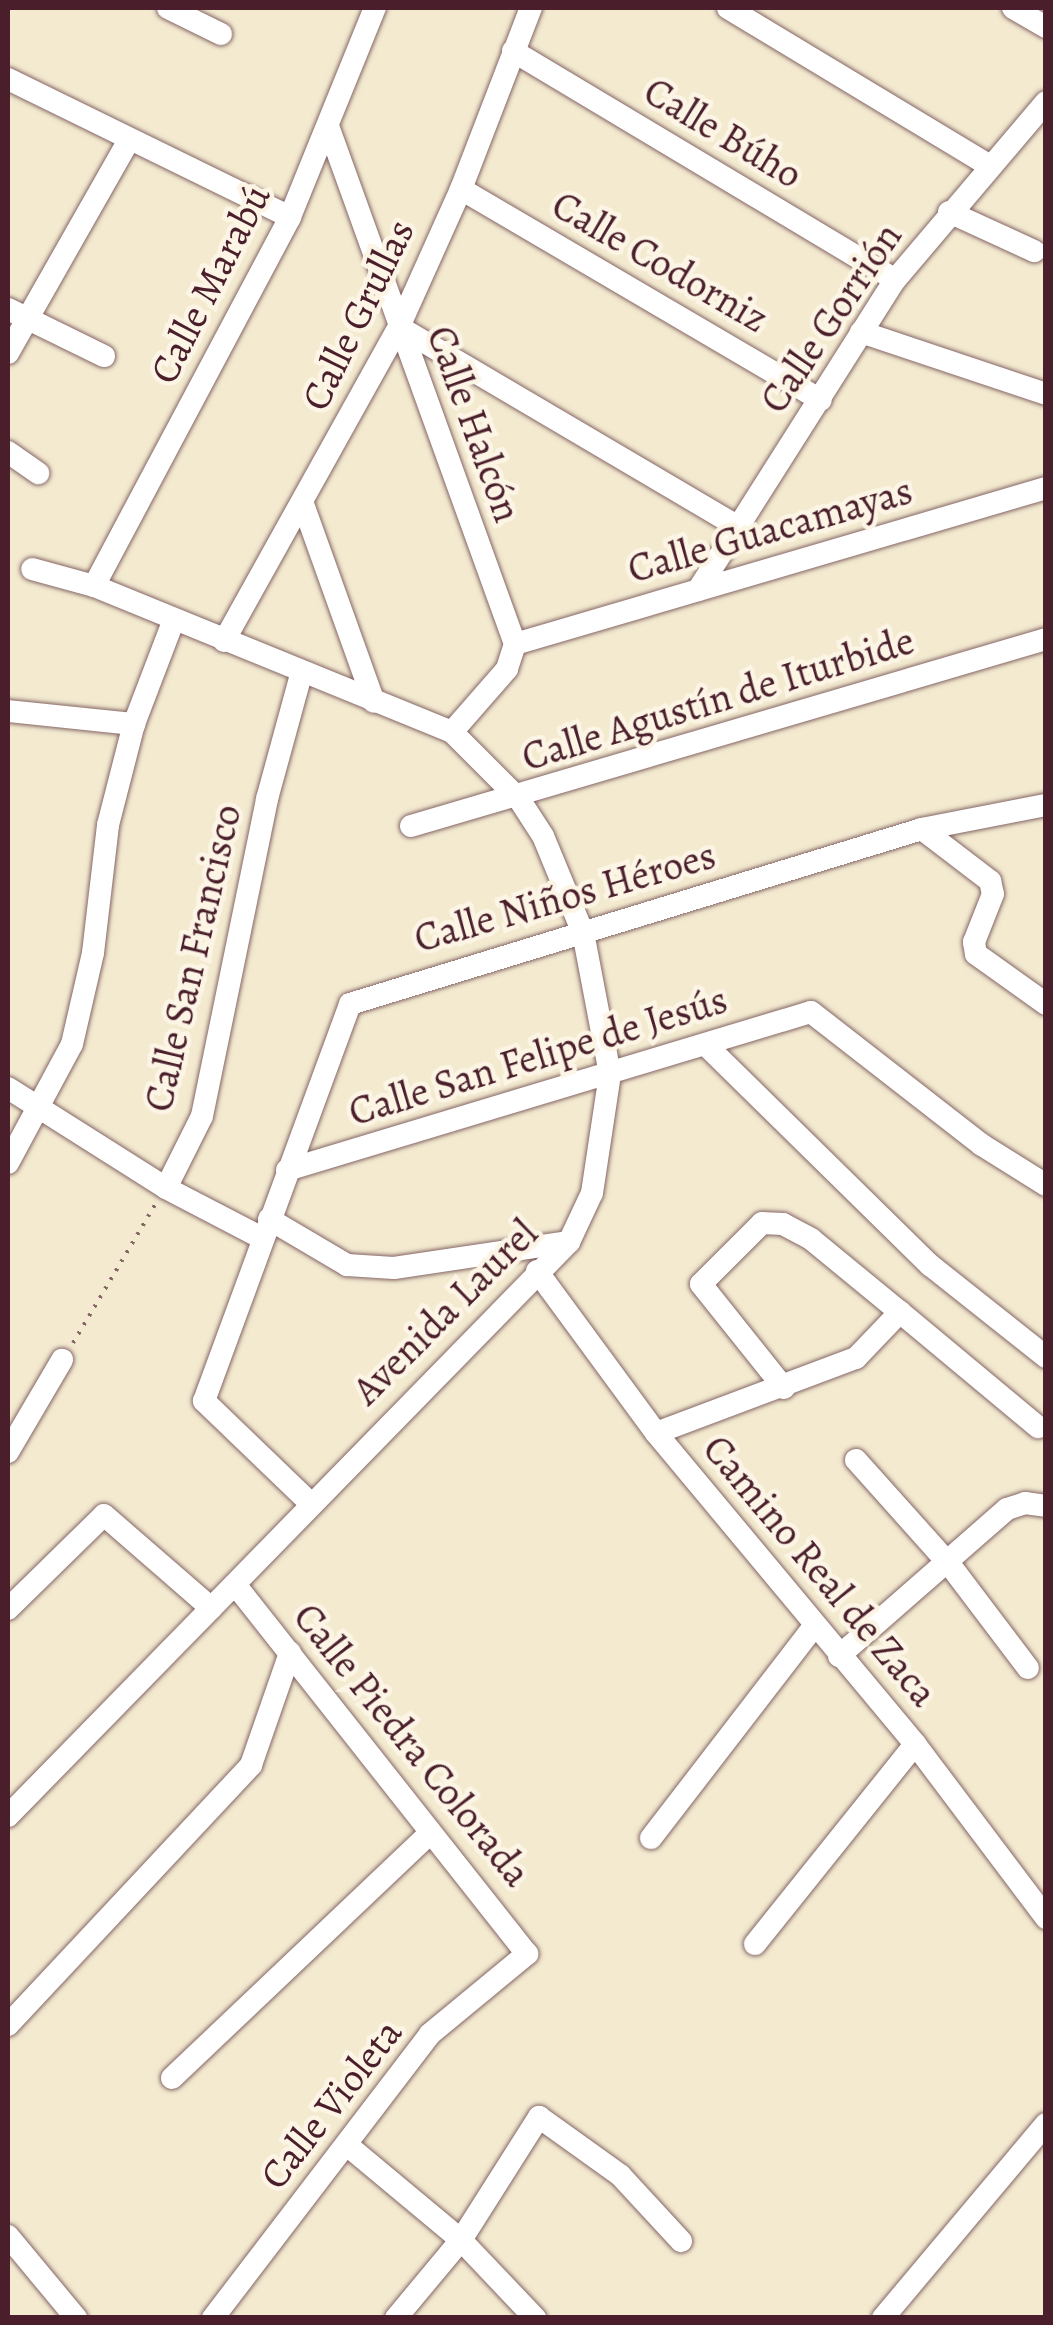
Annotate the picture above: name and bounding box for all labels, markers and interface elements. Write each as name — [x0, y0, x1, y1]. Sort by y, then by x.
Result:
street label: Calle Búho — [635, 67, 811, 199]
street label: Calle Marabú — [139, 177, 281, 391]
street label: Calle Codorniz — [543, 181, 777, 343]
street label: Calle Grullas — [291, 212, 425, 418]
street label: Calle Gorrión — [750, 214, 912, 422]
street label: Calle Halcón — [416, 319, 532, 529]
street label: Calle Guacamayas — [622, 466, 918, 594]
street label: Calle Agustín de Iturbide — [516, 616, 920, 782]
street label: Calle San Francisco — [134, 800, 252, 1116]
street label: Calle Niños Héroes — [409, 831, 721, 963]
street label: Calle San Felipe de Jesús — [343, 976, 733, 1136]
street label: Avenida Laurel — [342, 1209, 548, 1415]
street label: Camino Real de Zaca — [693, 1426, 947, 1716]
street label: Calle Piedra Colorada — [283, 1594, 541, 1896]
street label: Calle Violeta — [250, 2009, 412, 2199]

